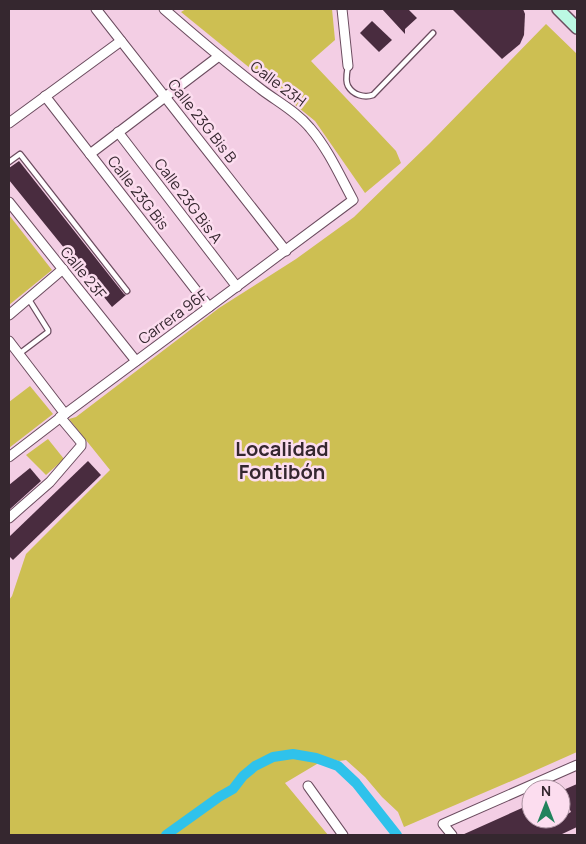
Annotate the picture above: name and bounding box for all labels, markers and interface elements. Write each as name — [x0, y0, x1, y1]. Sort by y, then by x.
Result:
street label: Calle 23H — [246, 56, 311, 112]
street label: Calle 23G Bis B — [163, 74, 242, 167]
street label: Calle 23G Bis — [103, 151, 174, 234]
street label: Calle 23G Bis A — [150, 154, 228, 248]
street label: Calle 23F — [56, 242, 111, 304]
street label: Carrera 96F — [134, 284, 212, 349]
district label: Localidad Fontibón — [235, 435, 329, 485]
north arrow — [521, 779, 571, 829]
text: N — [541, 781, 551, 800]

